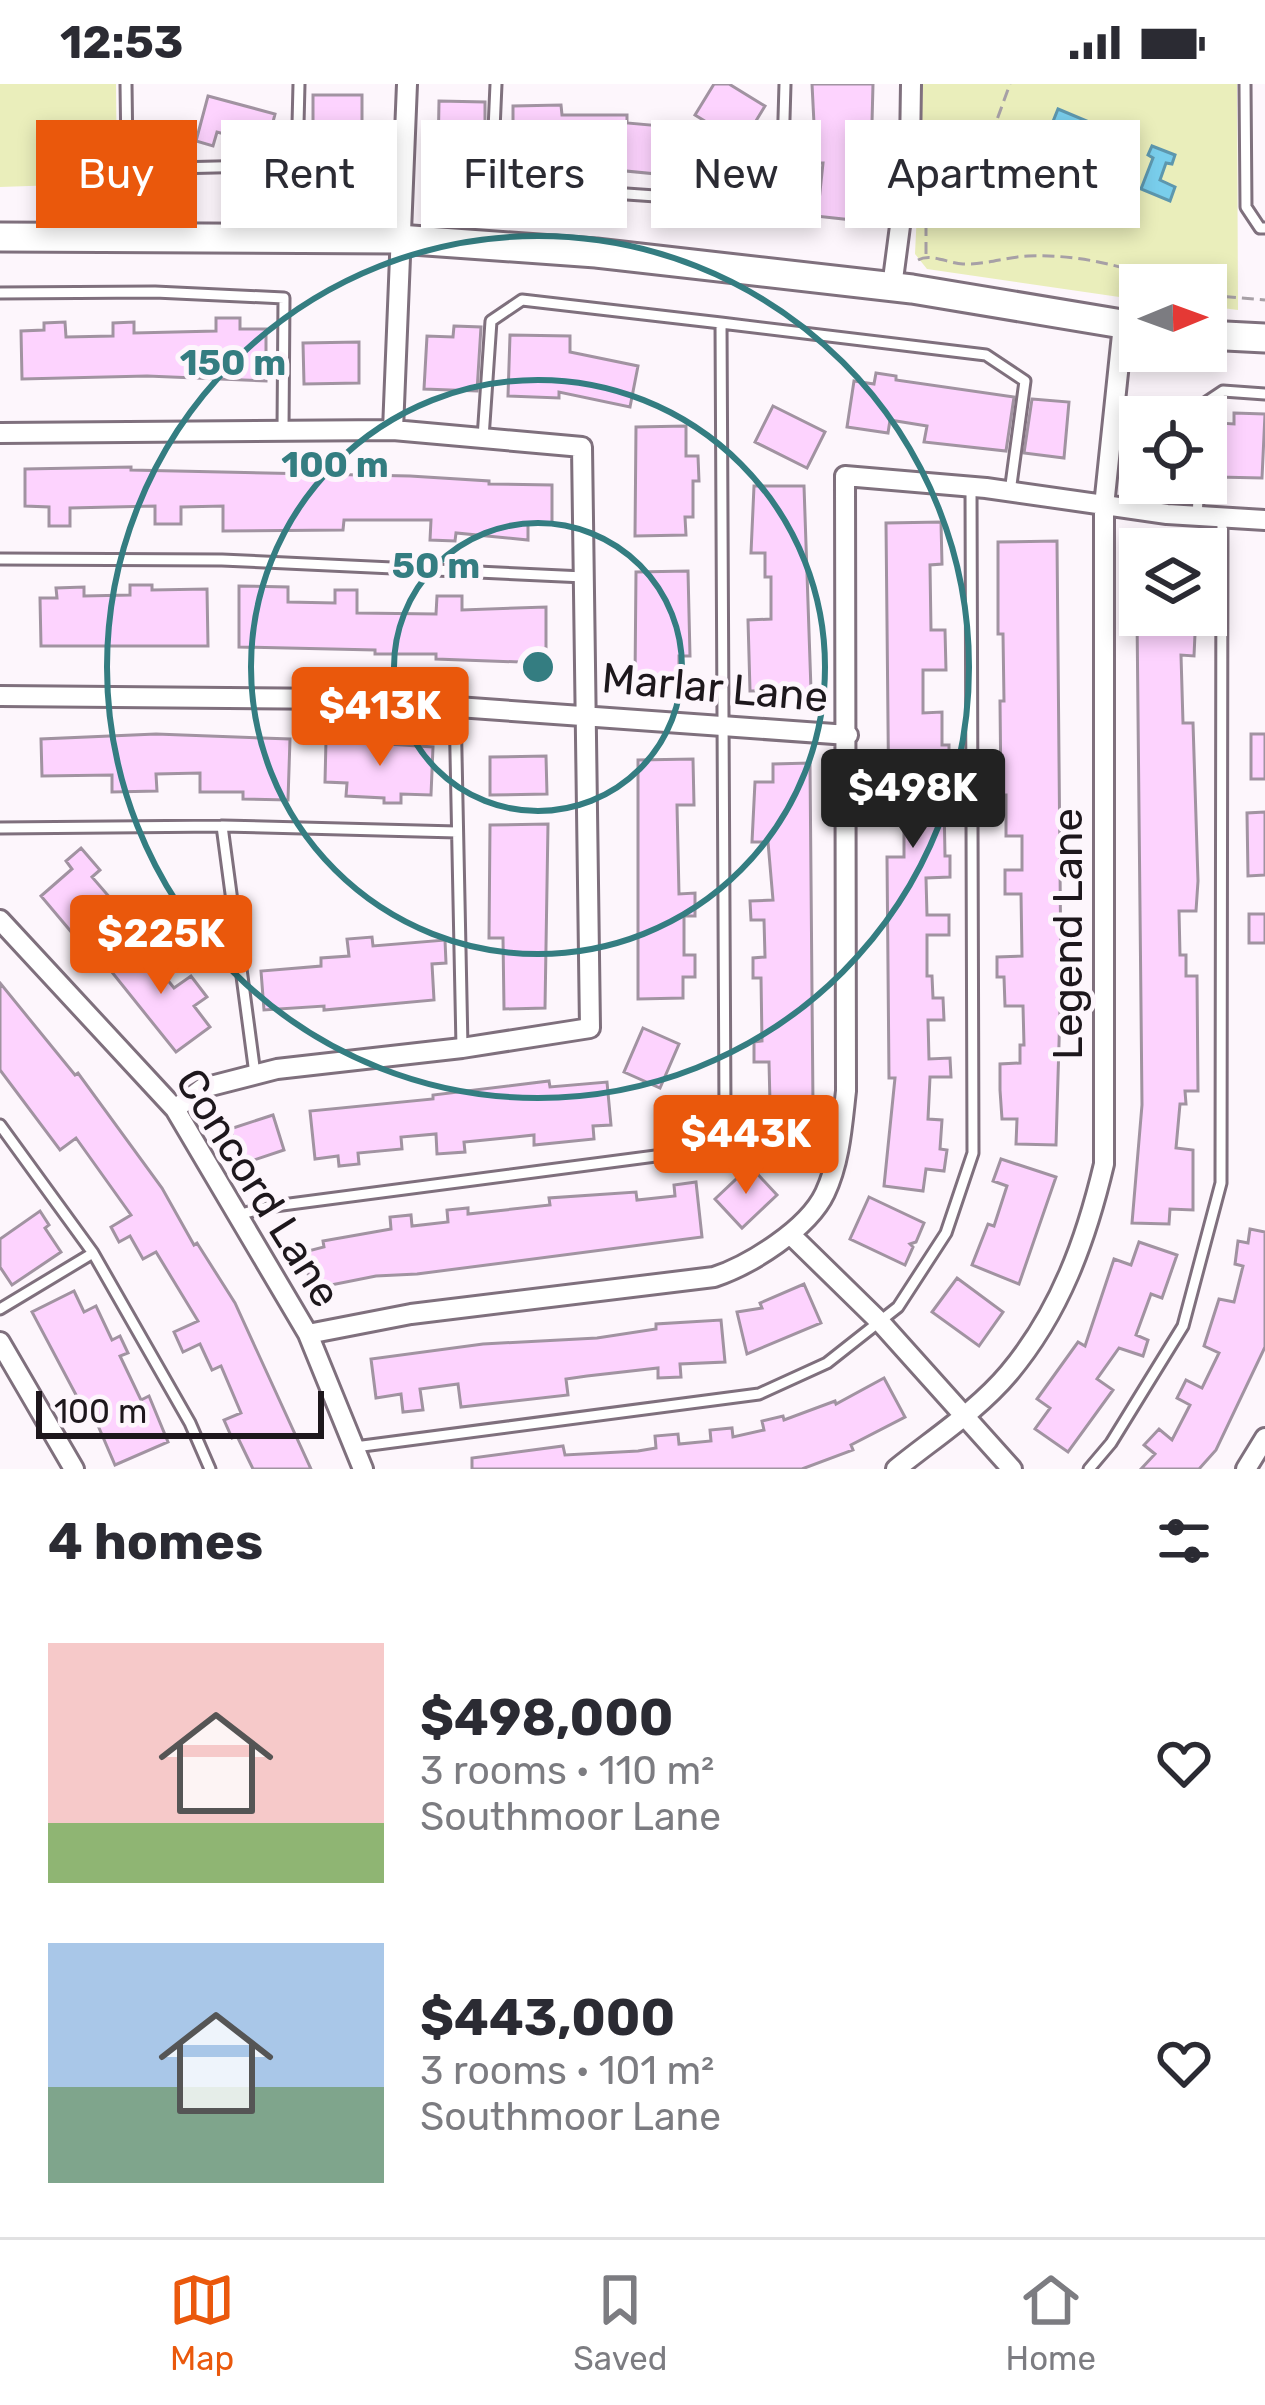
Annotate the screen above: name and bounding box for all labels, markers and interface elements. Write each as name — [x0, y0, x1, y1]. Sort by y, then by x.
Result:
text: 12:53 — [60, 16, 183, 69]
chip: Buy — [36, 120, 197, 228]
chip: Rent — [221, 120, 397, 228]
chip: Filters — [421, 120, 627, 228]
chip: New — [651, 120, 821, 228]
chip: Apartment — [845, 120, 1140, 228]
north arrow — [1119, 264, 1227, 372]
map controls — [1119, 264, 1227, 636]
text: 150 m — [180, 341, 286, 384]
button: locate — [1119, 396, 1227, 504]
text: 100 m — [281, 443, 389, 486]
button: layers — [1119, 528, 1227, 636]
text: 50 m — [392, 544, 480, 587]
centre of rings — [517, 646, 559, 688]
street label: Marlar Lane — [600, 653, 830, 723]
pin: $413K — [296, 667, 464, 769]
text: $413K — [319, 683, 441, 729]
pin: $498K — [829, 749, 997, 851]
text: $498K — [848, 765, 978, 811]
street label: Legend Lane — [1043, 808, 1093, 1060]
pin: $225K — [77, 895, 245, 997]
text: $225K — [97, 911, 225, 957]
street label: Concord Lane — [165, 1060, 351, 1316]
pin: $443K — [662, 1095, 830, 1197]
text: $443K — [681, 1111, 811, 1157]
scale bar — [36, 1385, 324, 1438]
text: 100 m — [54, 1392, 147, 1431]
icon: filters — [1151, 1508, 1217, 1574]
text: 4 homes — [48, 1511, 263, 1572]
text: $498,000 — [420, 1687, 674, 1748]
icon: home — [144, 1691, 288, 1835]
icon: heart — [1151, 1730, 1217, 1796]
text: 3 rooms · 110 m² — [420, 1748, 714, 1794]
text: Southmoor Lane — [420, 1794, 721, 1840]
text: $443,000 — [420, 1987, 675, 2048]
icon: home — [144, 1991, 288, 2135]
icon: heart — [1151, 2030, 1217, 2096]
text: 3 rooms · 101 m² — [420, 2048, 714, 2094]
text: Southmoor Lane — [420, 2094, 721, 2140]
tab: Map — [169, 2267, 235, 2378]
tab: Saved — [573, 2267, 667, 2378]
tab: Home — [1006, 2267, 1096, 2378]

